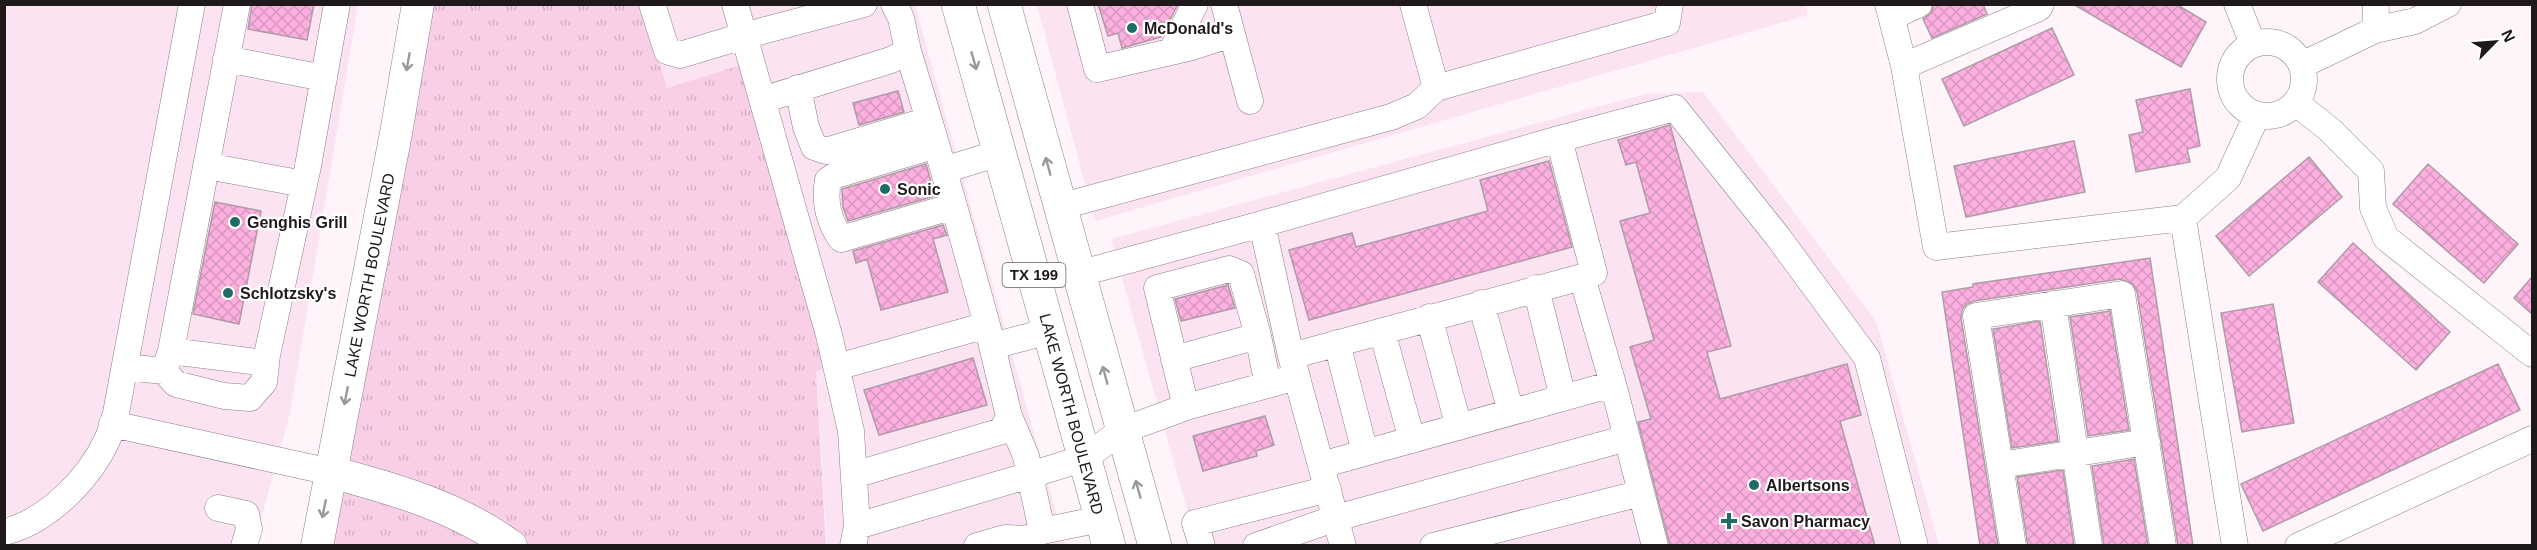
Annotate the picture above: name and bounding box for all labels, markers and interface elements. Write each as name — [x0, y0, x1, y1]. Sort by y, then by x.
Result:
north arrow — [2465, 12, 2525, 72]
place label: McDonald's — [1144, 20, 1233, 37]
marker: McDonald's — [1125, 21, 1139, 35]
text: N — [2498, 27, 2518, 45]
one-way arrow — [968, 51, 980, 70]
one-way arrow — [403, 52, 414, 72]
one-way arrow — [1042, 157, 1053, 176]
street label: LAKE WORTH BOULEVARD — [341, 172, 398, 379]
place label: Sonic — [897, 181, 941, 198]
marker: Sonic — [878, 182, 892, 196]
place label: Genghis Grill — [247, 214, 347, 231]
marker: Genghis Grill — [228, 215, 242, 229]
road number: TX 199 — [1002, 263, 1066, 287]
place label: Schlotzsky's — [240, 285, 336, 302]
marker: Schlotzsky's — [221, 286, 235, 300]
street label: LAKE WORTH BOULEVARD — [1036, 312, 1107, 517]
one-way arrow — [1099, 366, 1111, 385]
one-way arrow — [340, 386, 351, 405]
place label: Albertsons — [1766, 477, 1850, 494]
marker: Albertsons — [1747, 478, 1761, 492]
one-way arrow — [1132, 480, 1143, 499]
one-way arrow — [318, 498, 329, 518]
place label: Savon Pharmacy — [1741, 513, 1870, 530]
marker: Savon Pharmacy — [1722, 514, 1736, 528]

